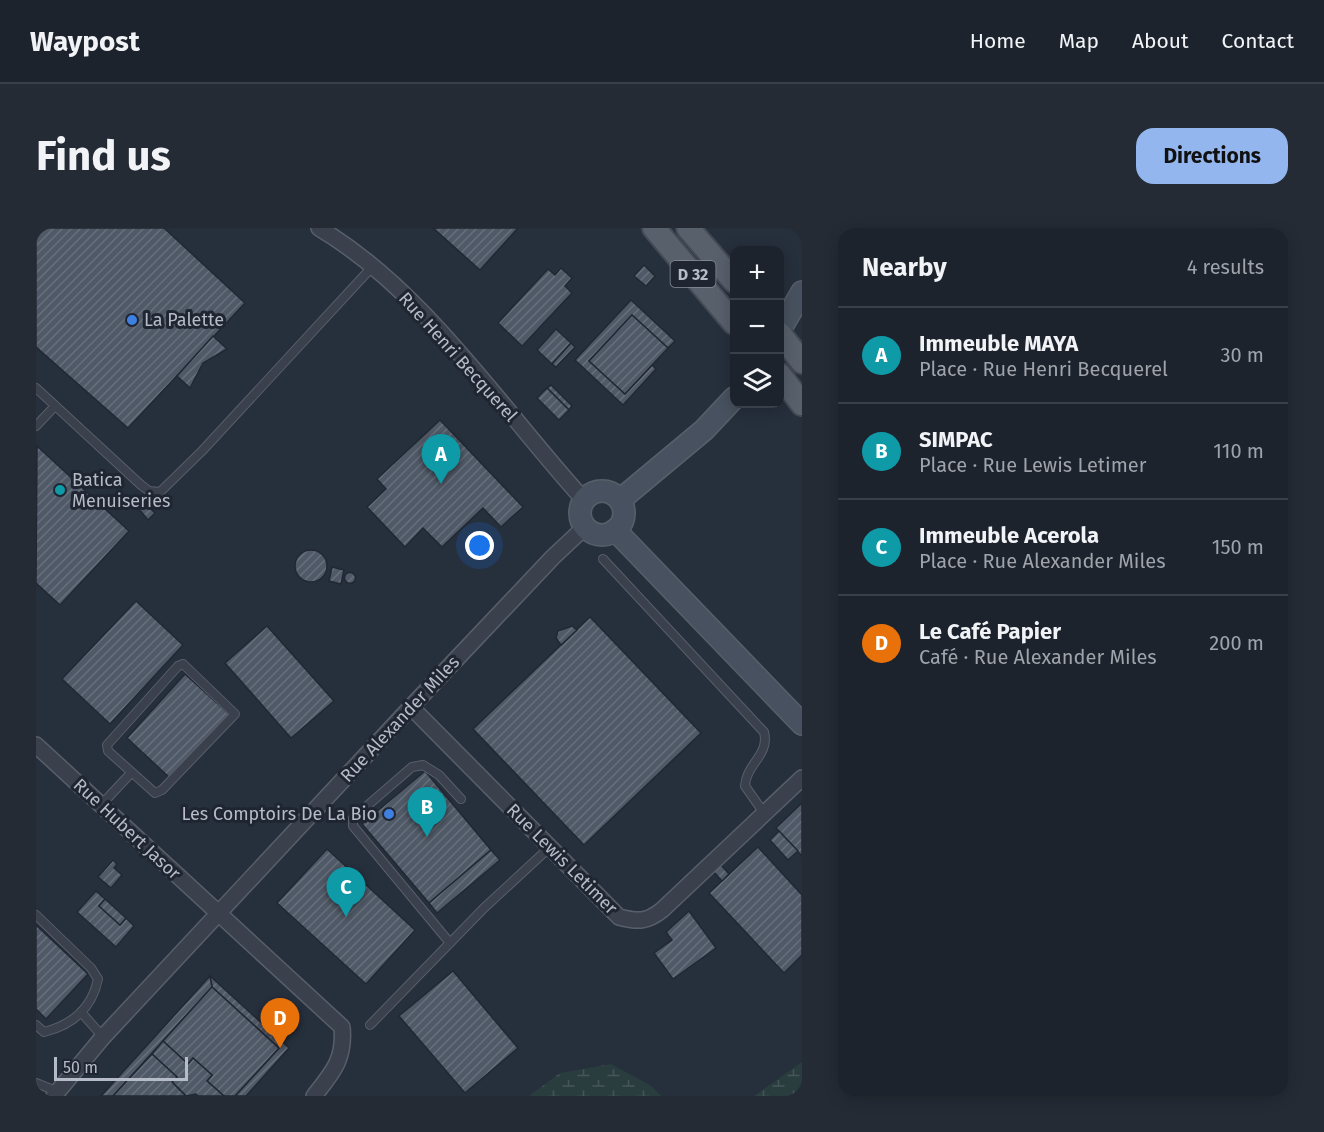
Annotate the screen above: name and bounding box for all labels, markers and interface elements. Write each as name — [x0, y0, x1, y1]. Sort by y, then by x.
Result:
text: Waypost — [30, 25, 140, 58]
text: Home — [970, 28, 1026, 54]
text: Map — [1059, 28, 1099, 54]
text: About — [1132, 28, 1189, 54]
text: Contact — [1222, 28, 1294, 54]
button: Directions — [1136, 128, 1288, 184]
text: Find us — [36, 131, 171, 181]
map controls — [730, 246, 784, 408]
button: + — [730, 246, 784, 300]
text: Nearby — [862, 252, 947, 283]
text: 4 results — [1187, 255, 1264, 279]
road number: D 32 — [670, 261, 716, 287]
street label: Rue Henri Becquerel — [394, 288, 522, 426]
button: − — [730, 300, 784, 354]
place label: La Palette — [144, 309, 224, 331]
marker: La Palette — [125, 313, 139, 327]
text: Immeuble MAYA — [919, 330, 1078, 357]
text: A — [876, 343, 887, 367]
text: 30 m — [1220, 343, 1264, 367]
button: layers — [730, 354, 784, 408]
text: Place · Rue Henri Becquerel — [919, 357, 1168, 381]
text: SIMPAC — [919, 426, 993, 453]
pin: A — [422, 434, 460, 484]
text: B — [875, 439, 888, 463]
text: 110 m — [1213, 439, 1264, 463]
text: Place · Rue Lewis Letimer — [919, 453, 1146, 477]
place label: Batica Menuiseries — [72, 469, 170, 512]
marker: Batica Menuiseries — [53, 483, 67, 497]
text: Immeuble Acerola — [919, 522, 1099, 549]
your location — [465, 531, 494, 560]
text: C — [876, 535, 887, 559]
text: 150 m — [1212, 535, 1264, 559]
text: Place · Rue Alexander Miles — [919, 549, 1165, 573]
text: Le Café Papier — [919, 618, 1061, 645]
text: D — [875, 631, 888, 655]
text: 200 m — [1209, 631, 1264, 655]
text: Café · Rue Alexander Miles — [919, 645, 1157, 669]
street label: Rue Alexander Miles — [336, 651, 464, 787]
street label: Rue Hubert Jasor — [69, 774, 185, 884]
pin: B — [408, 788, 446, 837]
street label: Rue Lewis Letimer — [502, 799, 622, 919]
place label: Les Comptoirs De La Bio — [181, 803, 377, 825]
marker: Les Comptoirs De La Bio — [382, 807, 396, 821]
pin: C — [326, 868, 366, 917]
pin: D — [260, 998, 300, 1048]
scale bar — [54, 1054, 188, 1082]
text: 50 m — [63, 1058, 98, 1077]

